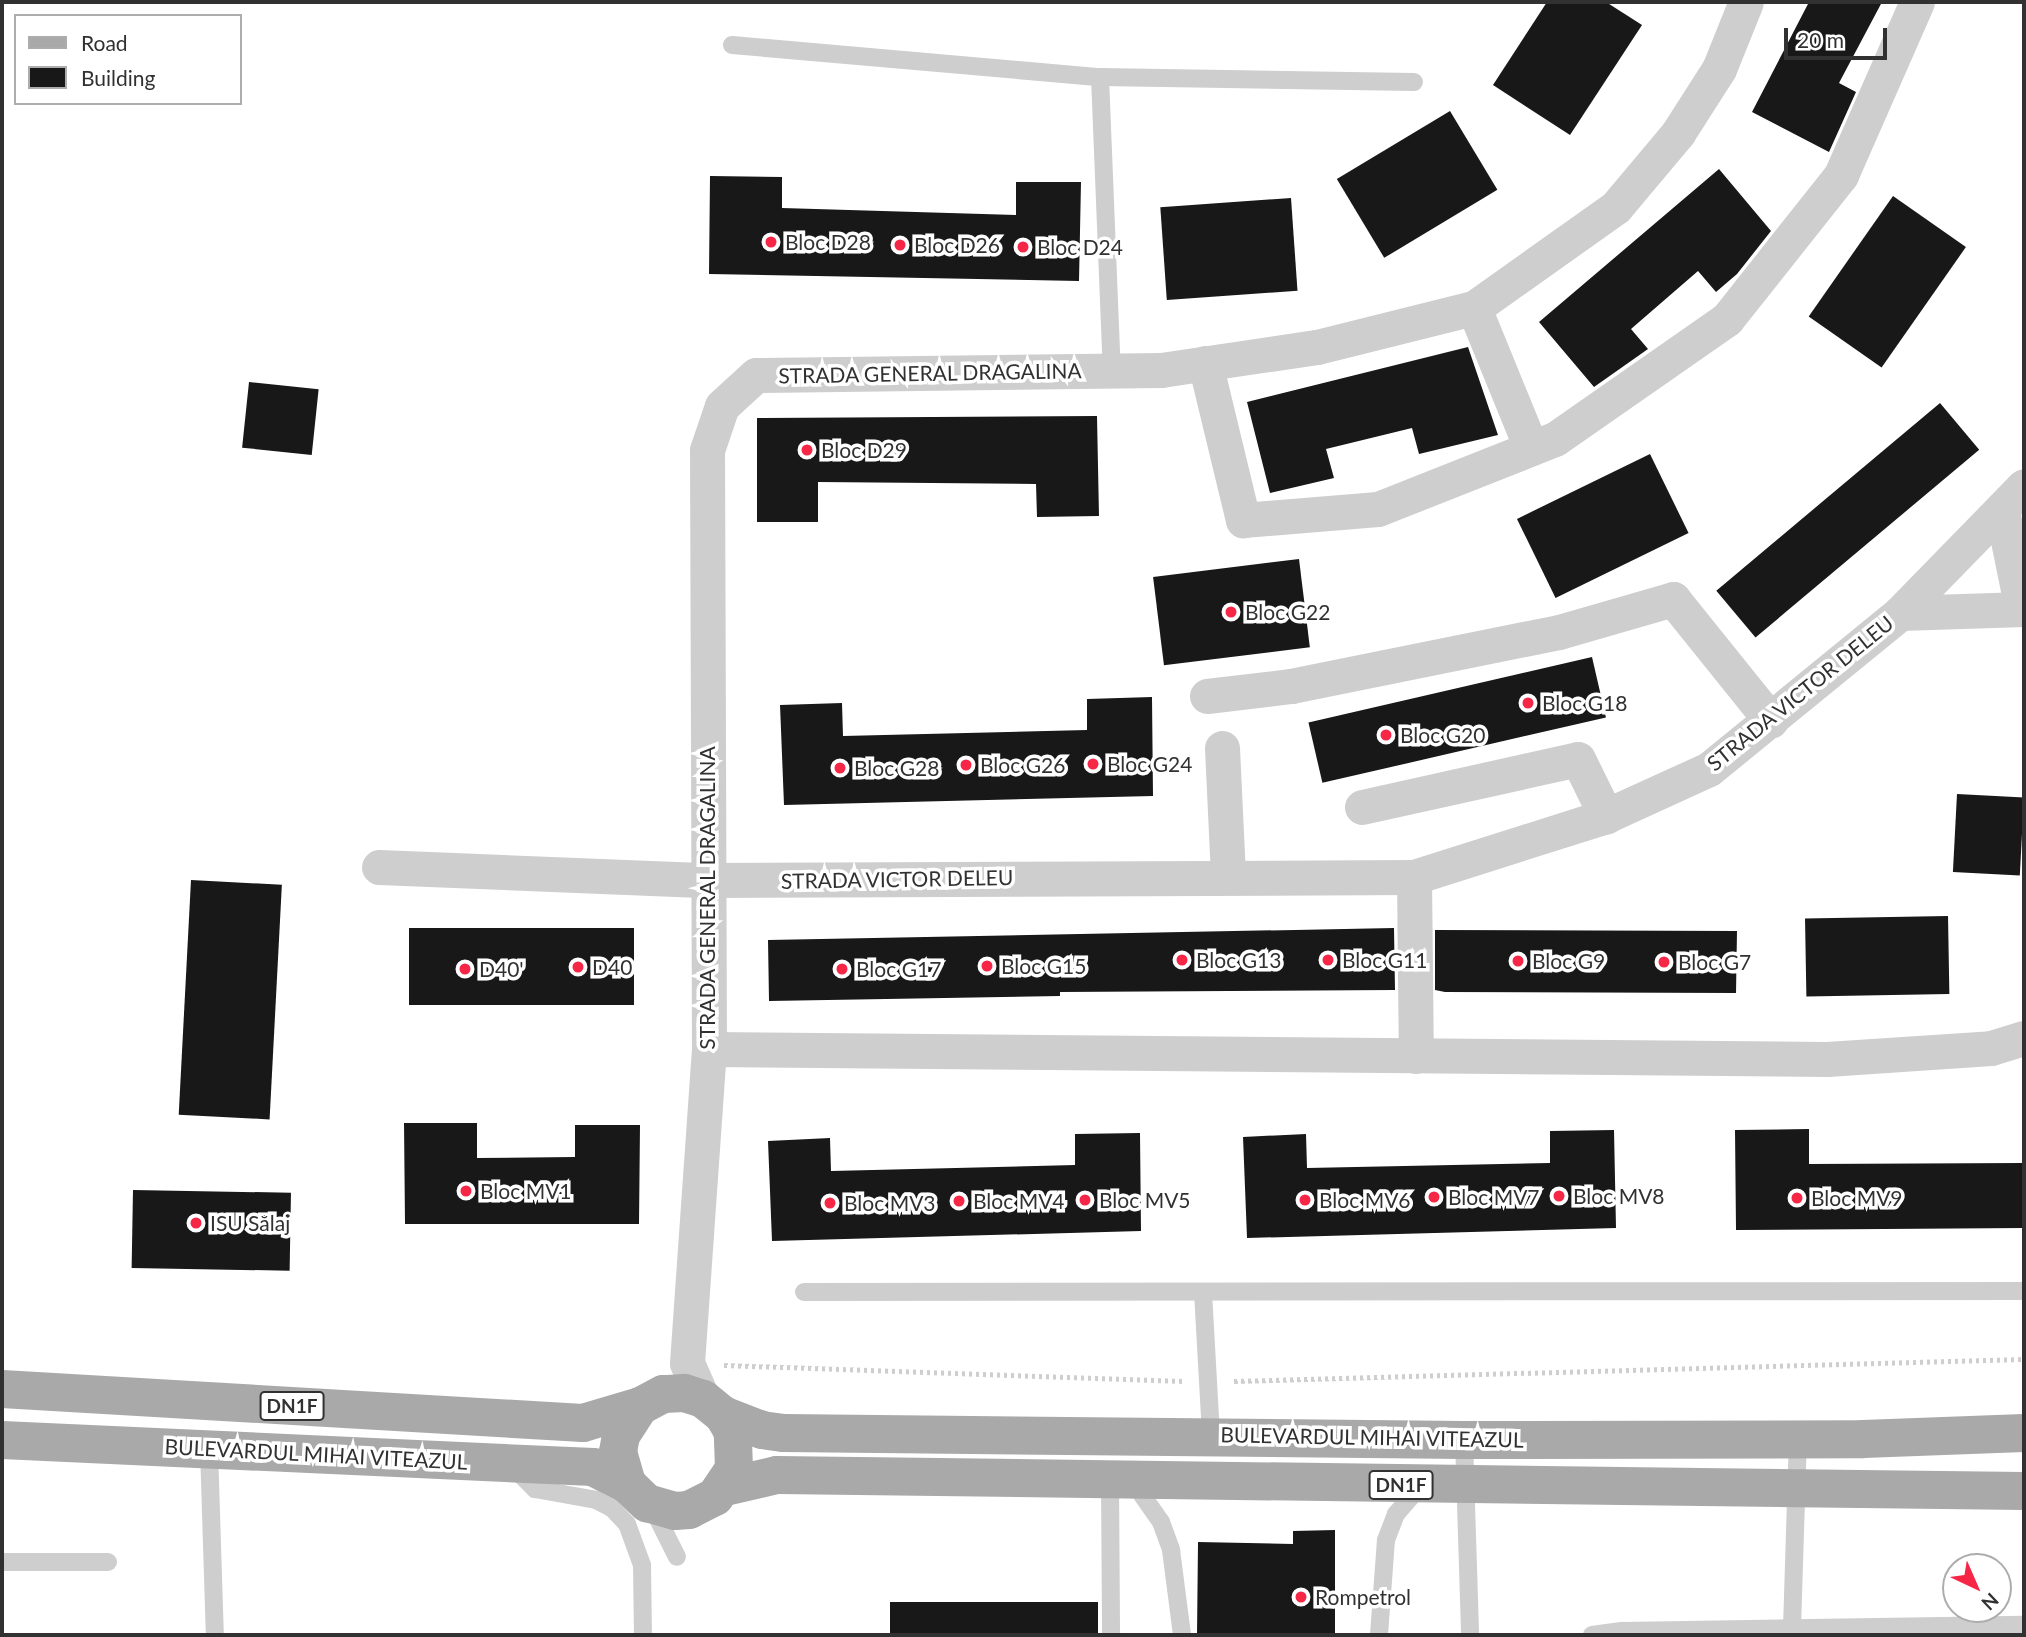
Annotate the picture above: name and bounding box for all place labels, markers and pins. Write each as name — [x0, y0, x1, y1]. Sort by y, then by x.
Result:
place label: Bloc D28 — [785, 229, 871, 255]
place label: Bloc D26 — [914, 232, 1000, 258]
marker: Bloc D28 — [763, 234, 779, 250]
place label: Bloc D24 — [1037, 234, 1123, 260]
marker: Bloc D26 — [892, 237, 908, 253]
marker: Bloc D24 — [1015, 239, 1031, 255]
place label: Bloc D29 — [821, 437, 907, 463]
marker: Bloc D29 — [799, 442, 815, 458]
place label: Bloc G22 — [1245, 599, 1330, 625]
marker: Bloc G22 — [1223, 604, 1239, 620]
place label: Bloc G18 — [1542, 690, 1627, 716]
marker: Bloc G18 — [1520, 695, 1536, 711]
place label: Bloc G20 — [1400, 722, 1485, 748]
marker: Bloc G20 — [1378, 727, 1394, 743]
place label: Bloc G24 — [1107, 751, 1192, 777]
place label: Bloc G26 — [980, 752, 1065, 778]
place label: Bloc G28 — [854, 755, 939, 781]
marker: Bloc G24 — [1085, 756, 1101, 772]
marker: Bloc G26 — [958, 757, 974, 773]
marker: Bloc G28 — [832, 760, 848, 776]
place label: Bloc G13 — [1196, 947, 1281, 973]
place label: Bloc G11 — [1342, 947, 1427, 973]
place label: Bloc G9 — [1532, 948, 1605, 974]
place label: Bloc G7 — [1678, 949, 1751, 975]
marker: Bloc G13 — [1174, 952, 1190, 968]
marker: Bloc G11 — [1320, 952, 1336, 968]
place label: Bloc G15 — [1001, 953, 1086, 979]
marker: Bloc G9 — [1510, 953, 1526, 969]
place label: D40 — [592, 954, 632, 980]
marker: Bloc G7 — [1656, 954, 1672, 970]
place label: D40' — [479, 956, 524, 982]
place label: Bloc G17 — [856, 956, 941, 982]
marker: Bloc G15 — [979, 958, 995, 974]
marker: D40 — [570, 959, 586, 975]
marker: D40' — [457, 961, 473, 977]
marker: Bloc G17 — [834, 961, 850, 977]
place label: Bloc MV1 — [480, 1178, 572, 1204]
marker: Bloc MV1 — [458, 1183, 474, 1199]
place label: Bloc MV8 — [1573, 1183, 1665, 1209]
place label: Bloc MV7 — [1448, 1184, 1540, 1210]
place label: Bloc MV9 — [1811, 1185, 1903, 1211]
place label: Bloc MV5 — [1099, 1187, 1191, 1213]
place label: Bloc MV6 — [1319, 1187, 1411, 1213]
place label: Bloc MV4 — [973, 1188, 1065, 1214]
marker: Bloc MV8 — [1551, 1188, 1567, 1204]
marker: Bloc MV7 — [1426, 1189, 1442, 1205]
place label: Bloc MV3 — [844, 1190, 936, 1216]
marker: Bloc MV9 — [1789, 1190, 1805, 1206]
marker: Bloc MV5 — [1077, 1192, 1093, 1208]
marker: Bloc MV6 — [1297, 1192, 1313, 1208]
marker: Bloc MV4 — [951, 1193, 967, 1209]
marker: Bloc MV3 — [822, 1195, 838, 1211]
place label: ISU Sălaj — [210, 1210, 290, 1236]
marker: ISU Sălaj — [188, 1215, 204, 1231]
place label: Rompetrol — [1315, 1584, 1411, 1610]
marker: Rompetrol — [1293, 1589, 1309, 1605]

